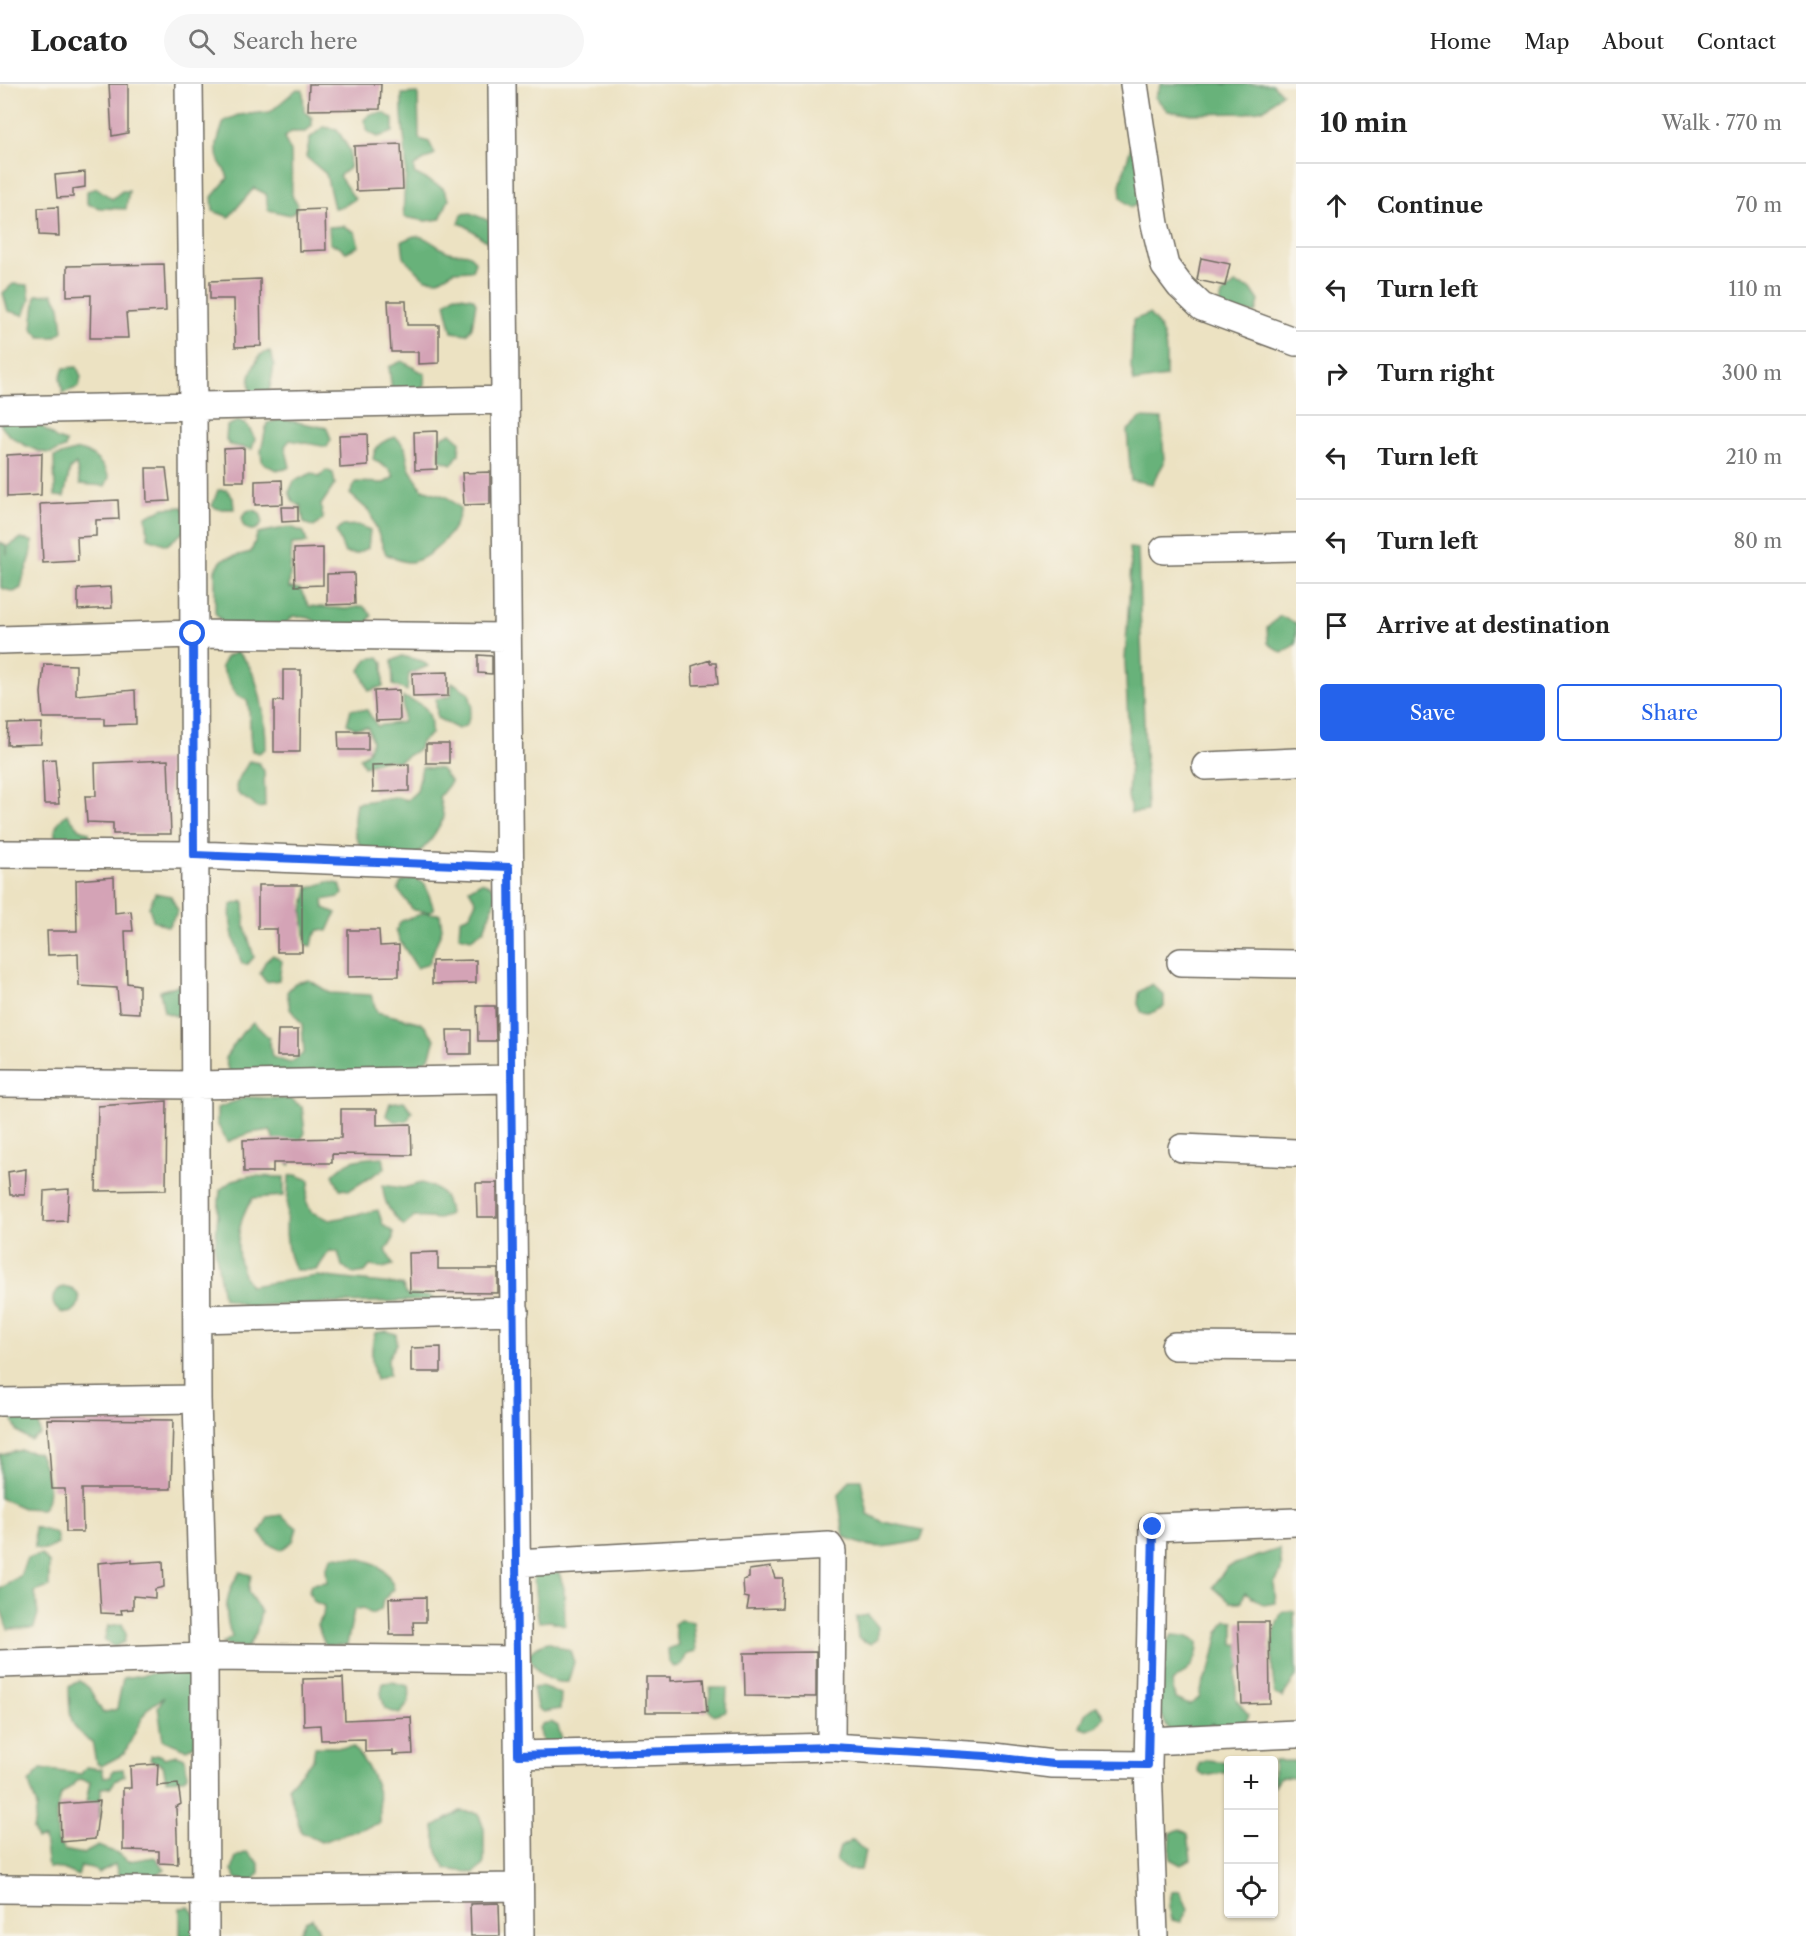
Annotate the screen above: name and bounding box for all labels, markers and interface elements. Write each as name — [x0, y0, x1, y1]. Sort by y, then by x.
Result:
search box — [164, 14, 584, 68]
text: Locato — [30, 24, 128, 58]
icon: search — [185, 25, 218, 58]
text: Search here — [233, 28, 358, 55]
text: Home — [1430, 29, 1491, 54]
text: Map — [1524, 29, 1569, 54]
text: About — [1602, 29, 1664, 54]
text: Contact — [1697, 29, 1776, 54]
text: 10 min — [1320, 107, 1408, 139]
text: Walk · 770 m — [1662, 111, 1782, 135]
icon: ahead — [1320, 189, 1353, 222]
text: Continue — [1377, 192, 1483, 219]
text: 70 m — [1736, 193, 1782, 217]
icon: left — [1320, 273, 1353, 306]
text: Turn left — [1377, 276, 1478, 303]
text: 110 m — [1729, 277, 1782, 301]
icon: right — [1320, 357, 1353, 390]
text: Turn right — [1377, 360, 1495, 387]
text: 300 m — [1722, 361, 1782, 385]
icon: left — [1320, 441, 1353, 474]
text: Turn left — [1377, 444, 1478, 471]
text: 210 m — [1725, 445, 1782, 469]
icon: left — [1320, 525, 1353, 558]
text: Turn left — [1377, 528, 1478, 555]
text: 80 m — [1734, 529, 1782, 553]
icon: arrive — [1320, 609, 1353, 642]
text: Arrive at destination — [1377, 612, 1610, 639]
route start — [179, 620, 205, 646]
button: Save — [1320, 684, 1545, 741]
button: Share — [1557, 684, 1782, 741]
route end — [1139, 1513, 1165, 1539]
map controls — [1224, 1756, 1278, 1918]
button: + — [1224, 1756, 1278, 1810]
button: − — [1224, 1810, 1278, 1864]
button: locate — [1224, 1864, 1278, 1918]

